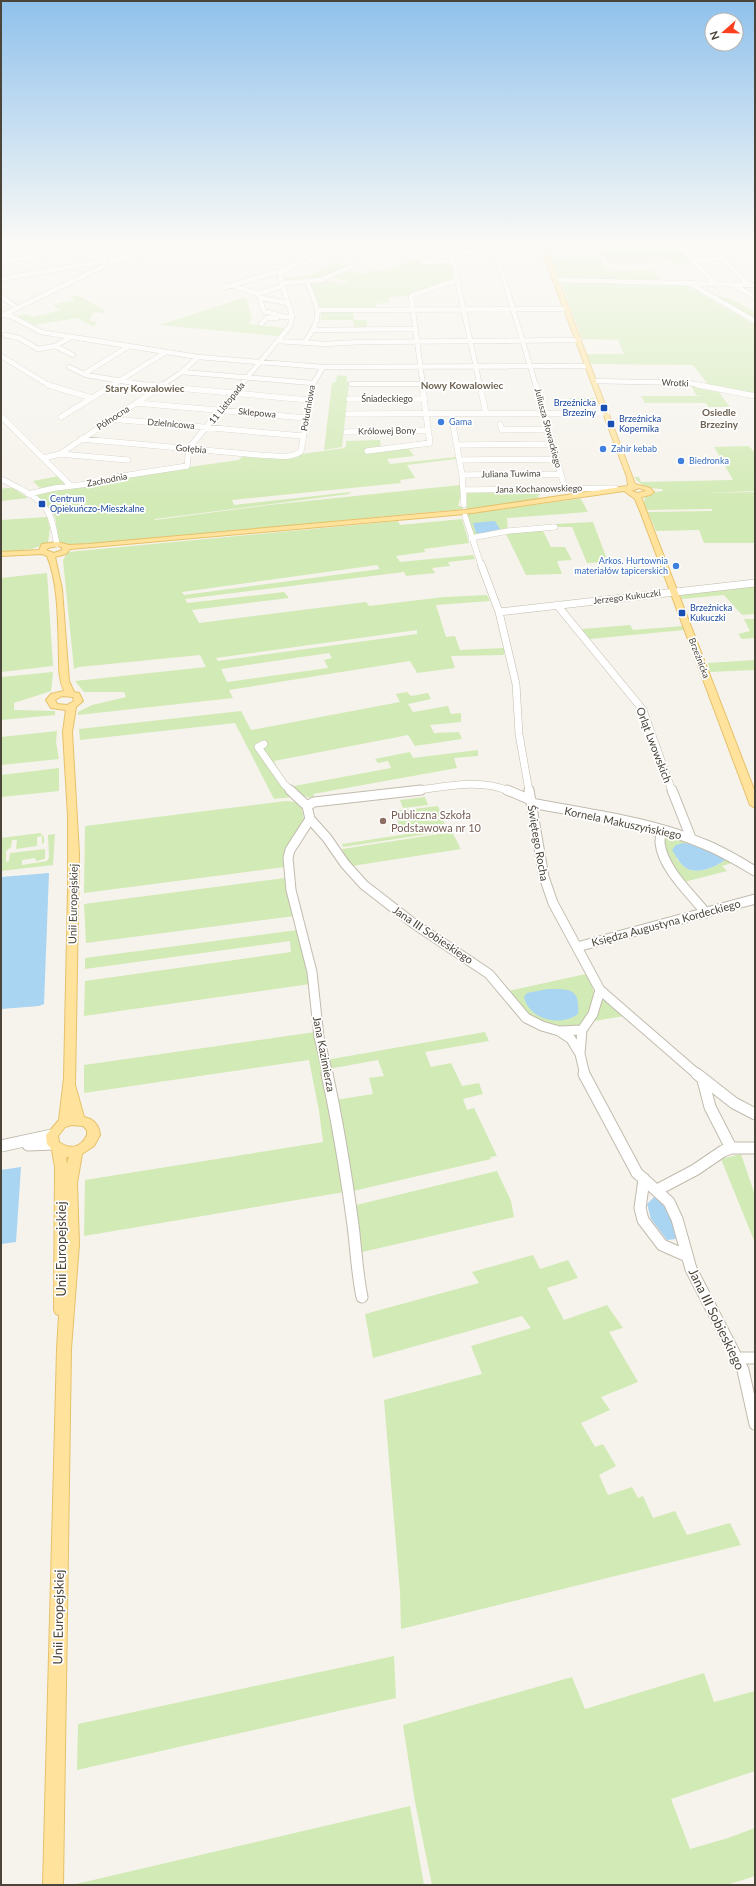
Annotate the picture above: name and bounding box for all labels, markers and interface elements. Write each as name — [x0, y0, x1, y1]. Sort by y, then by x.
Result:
north arrow — [704, 12, 744, 52]
text: N — [707, 29, 722, 42]
street label: Wrotki — [661, 377, 689, 388]
street label: 11 Listopada — [206, 379, 247, 426]
district label: Nowy Kowalowiec — [421, 379, 504, 391]
district label: Stary Kowalowiec — [105, 382, 185, 394]
street label: Południowa — [298, 384, 317, 432]
street label: Juliusza Słowackiego — [533, 387, 564, 469]
street label: Śniadeckiego — [361, 393, 413, 404]
place label: Brzeźnicka Brzeziny — [554, 397, 596, 418]
street label: Północna — [94, 403, 131, 432]
marker: Brzeźnicka Brzeziny — [599, 403, 609, 413]
street label: Sklepowa — [238, 405, 276, 420]
district label: Osiedle Brzeziny — [700, 406, 739, 430]
place label: Brzeźnicka Kopernika — [619, 413, 661, 434]
street label: Dzielnicowa — [147, 416, 195, 431]
place label: Gama — [449, 416, 472, 427]
marker: Gama — [436, 417, 446, 427]
marker: Brzeźnicka Kopernika — [606, 419, 616, 429]
street label: Królowej Bony — [358, 424, 416, 437]
street label: Gołębia — [175, 442, 207, 455]
place label: Zahir kebab — [611, 443, 657, 454]
marker: Zahir kebab — [598, 444, 608, 454]
place label: Biedronka — [689, 455, 729, 466]
marker: Biedronka — [676, 456, 686, 466]
street label: Juliana Tuwima — [481, 467, 541, 480]
street label: Zachodnia — [86, 470, 128, 489]
street label: Jana Kochanowskiego — [496, 482, 582, 495]
place label: Centrum Opiekuńczo-Mieszkalne — [50, 493, 145, 514]
marker: Centrum Opiekuńczo-Mieszkalne — [37, 499, 47, 509]
place label: Arkos. Hurtownia materiałów tapicerskich — [574, 555, 668, 576]
marker: Arkos. Hurtownia materiałów tapicerskich — [671, 561, 681, 571]
street label: Jerzego Kukuczki — [593, 587, 661, 606]
place label: Brzeźnicka Kukuczki — [690, 602, 732, 623]
marker: Brzeźnicka Kukuczki — [677, 608, 687, 618]
street label: Brzeźnicka — [687, 636, 712, 680]
street label: Orląt Lwowskich — [634, 705, 675, 785]
street label: Świętego Rocha — [525, 804, 552, 882]
street label: Kornela Makuszyńskiego — [563, 804, 683, 841]
place label: Publiczna Szkoła Podstawowa nr 10 — [391, 808, 482, 834]
marker: Publiczna Szkoła Podstawowa nr 10 — [378, 816, 388, 826]
street label: Unii Europejskiej — [65, 863, 80, 944]
street label: Księdza Augustyna Kordeckiego — [590, 896, 742, 949]
street label: Jana III Sobieskiego — [391, 903, 476, 966]
street label: Jana Kazimierza — [311, 1015, 338, 1093]
street label: Unii Europejskiej — [53, 1201, 69, 1297]
street label: Jana III Sobieskiego — [686, 1266, 748, 1372]
street label: Unii Europejskiej — [49, 1569, 67, 1665]

